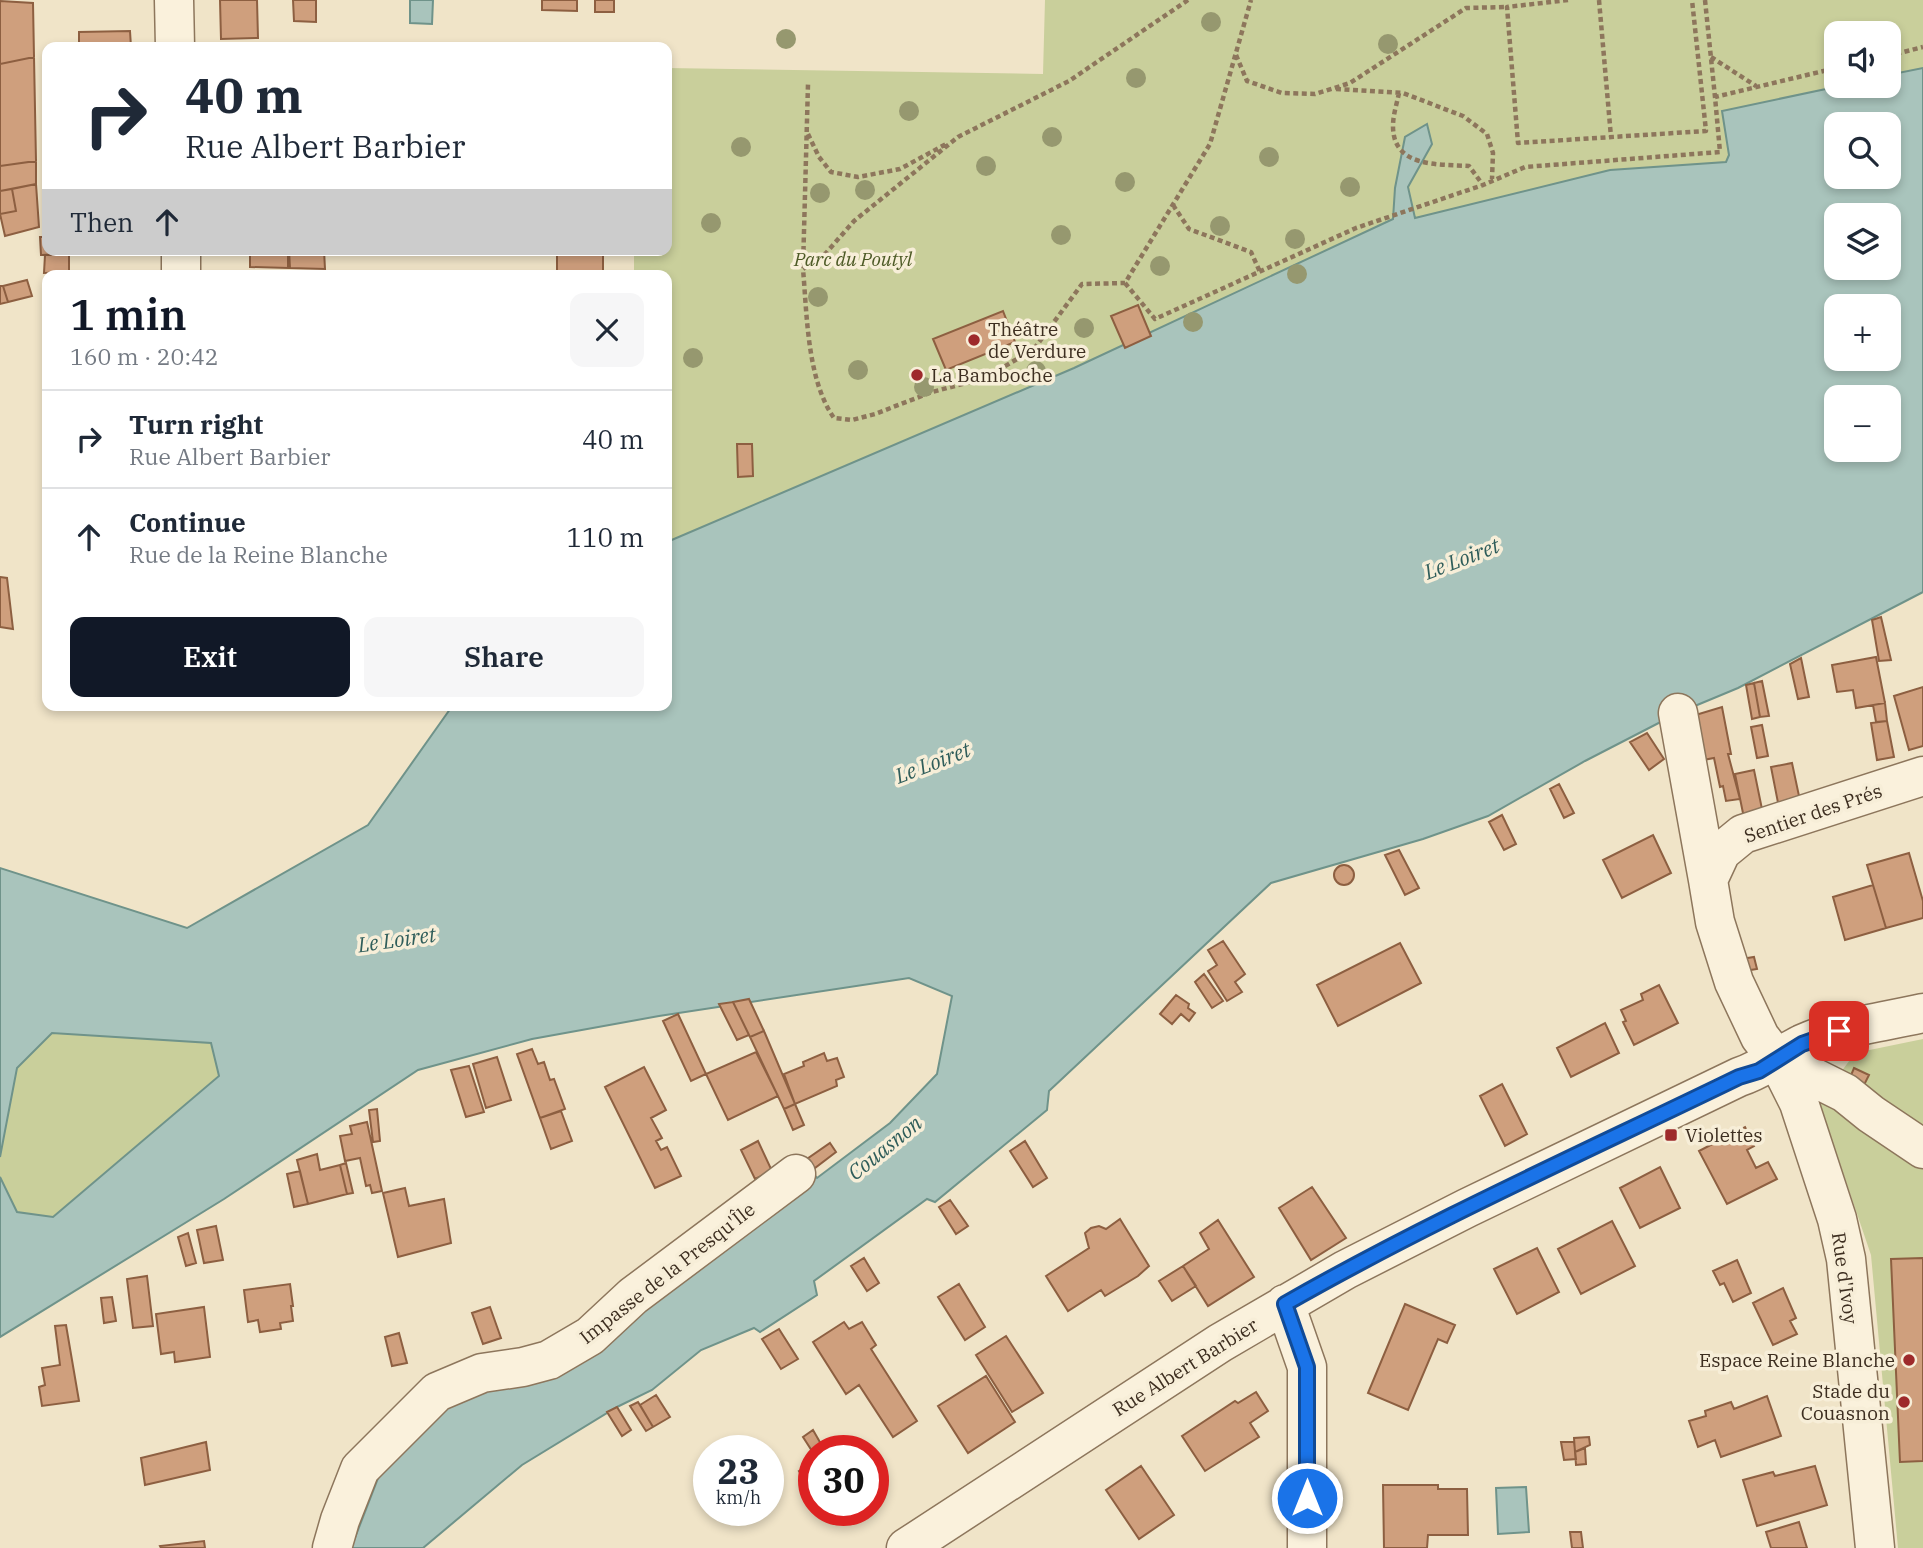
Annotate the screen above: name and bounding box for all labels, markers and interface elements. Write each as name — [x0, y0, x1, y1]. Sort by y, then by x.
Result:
map controls — [1824, 21, 1901, 462]
button: sound — [1824, 21, 1901, 98]
text: 40 m — [185, 63, 303, 126]
icon: right — [70, 70, 161, 161]
button: search — [1824, 112, 1901, 189]
text: Rue Albert Barbier — [185, 125, 465, 167]
icon: ahead — [148, 203, 186, 241]
button: layers — [1824, 203, 1901, 280]
text: Then — [70, 205, 134, 239]
park label: Parc du Poutyl — [793, 247, 913, 271]
text: 1 min — [70, 287, 187, 342]
button: close — [570, 293, 644, 367]
button: + — [1824, 294, 1901, 371]
place label: Théâtre de Verdure — [988, 317, 1086, 363]
marker: Théâtre de Verdure — [966, 332, 982, 348]
text: 160 m · 20:42 — [70, 341, 219, 371]
place label: La Bamboche — [931, 363, 1053, 387]
marker: La Bamboche — [909, 367, 925, 383]
button: − — [1824, 385, 1901, 462]
text: Turn right — [129, 407, 263, 441]
icon: right — [70, 420, 108, 458]
text: 40 m — [582, 422, 644, 456]
text: Rue Albert Barbier — [129, 441, 331, 471]
text: Continue — [129, 505, 246, 539]
icon: ahead — [70, 518, 108, 556]
text: 110 m — [566, 520, 644, 554]
water label: Le Loiret — [1419, 531, 1504, 586]
text: Rue de la Reine Blanche — [129, 539, 388, 569]
button: Exit — [70, 617, 350, 697]
button: Share — [364, 617, 644, 697]
water label: Le Loiret — [890, 735, 975, 790]
street label: Sentier des Prés — [1741, 778, 1885, 848]
water label: Le Loiret — [355, 920, 438, 958]
pin — [1809, 1001, 1869, 1061]
icon: arrive — [1820, 1012, 1858, 1050]
water label: Couasnon — [841, 1109, 927, 1186]
place label: Violettes — [1685, 1123, 1763, 1147]
marker: Violettes — [1663, 1127, 1679, 1143]
street label: Impasse de la Presqu'Île — [574, 1197, 760, 1349]
street label: Rue d'Ivoy — [1827, 1231, 1863, 1326]
street label: Rue Albert Barbier — [1108, 1312, 1262, 1421]
place label: Espace Reine Blanche — [1699, 1348, 1895, 1372]
marker: Espace Reine Blanche — [1901, 1352, 1917, 1368]
place label: Stade du Couasnon — [1801, 1379, 1890, 1425]
marker: Stade du Couasnon — [1896, 1394, 1912, 1410]
speed limit sign: 30 — [798, 1435, 889, 1526]
text: 23 — [717, 1448, 760, 1494]
position arrow — [1270, 1461, 1344, 1535]
text: km/h — [716, 1486, 761, 1509]

